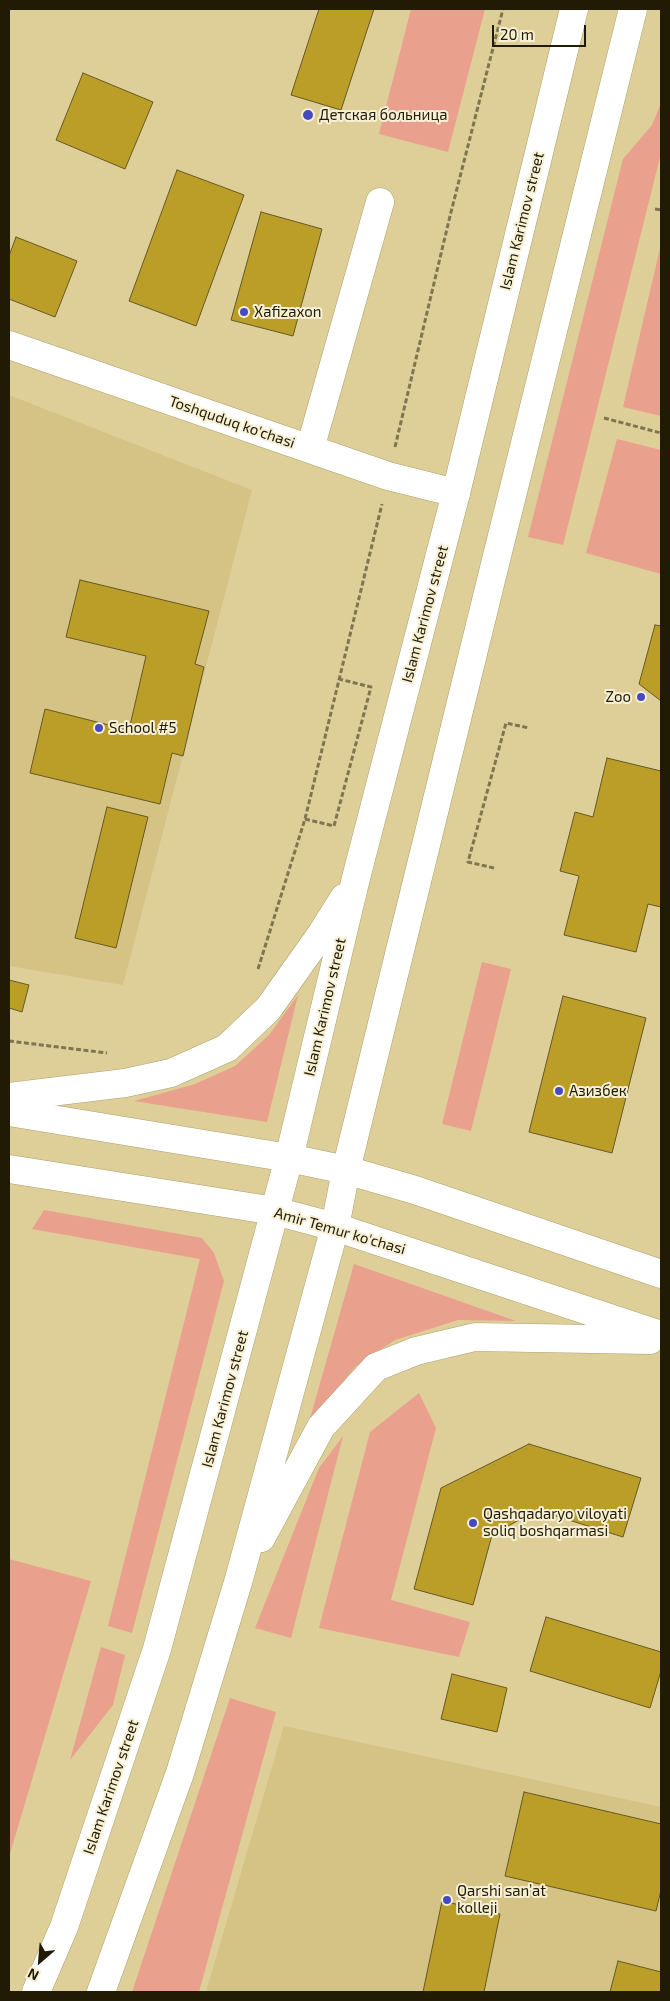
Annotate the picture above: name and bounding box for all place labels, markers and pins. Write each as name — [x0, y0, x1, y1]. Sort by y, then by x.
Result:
place label: Детская больница — [319, 106, 448, 124]
marker: Детская больница — [301, 108, 315, 122]
place label: Xafizaxon — [254, 303, 321, 321]
marker: Xafizaxon — [238, 306, 250, 318]
place label: Zoo — [605, 688, 631, 706]
marker: Zoo — [635, 691, 647, 703]
place label: School #5 — [109, 719, 177, 737]
marker: School #5 — [93, 722, 105, 734]
place label: Азизбек — [569, 1082, 627, 1100]
marker: Азизбек — [553, 1085, 565, 1097]
place label: Qashqadaryo viloyati soliq boshqarmasi — [483, 1505, 627, 1540]
marker: Qashqadaryo viloyati soliq boshqarmasi — [467, 1517, 479, 1529]
place label: Qarshi san’at kolleji — [457, 1882, 546, 1917]
marker: Qarshi san’at kolleji — [441, 1894, 453, 1906]

